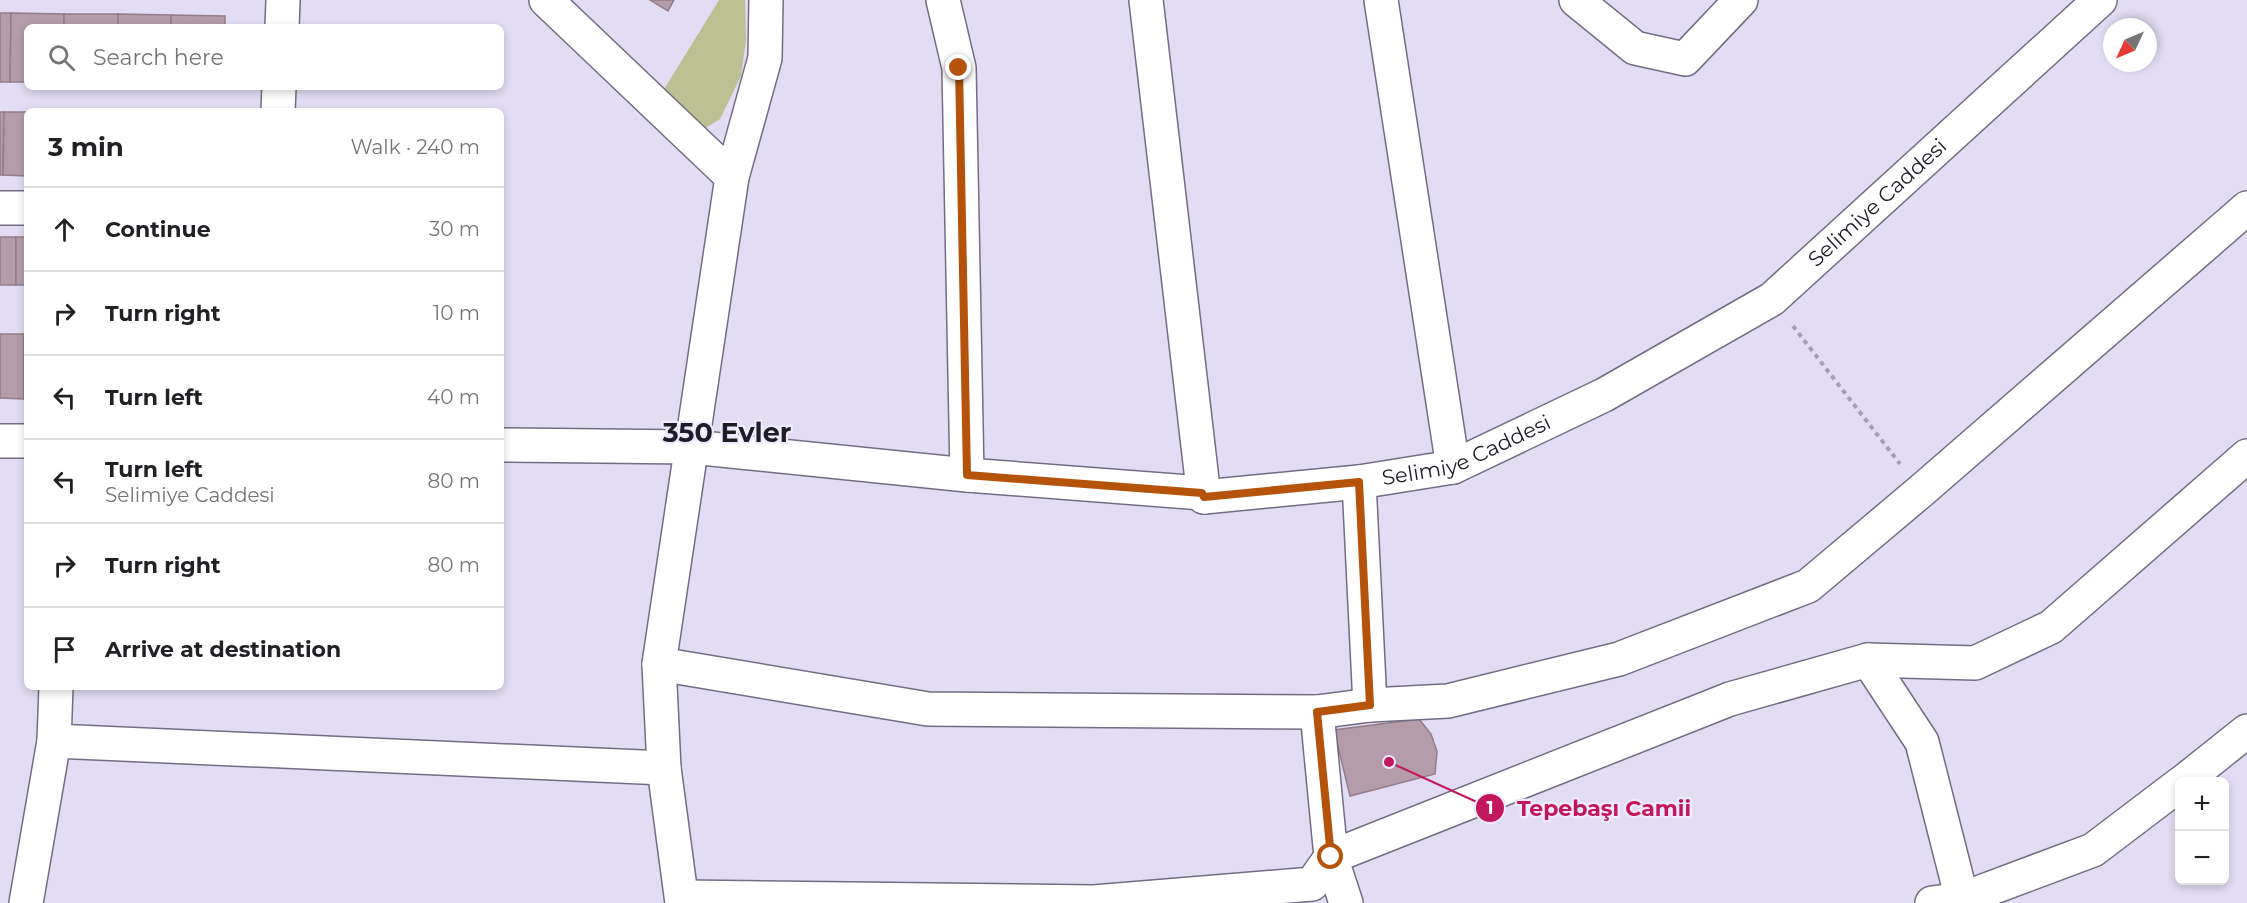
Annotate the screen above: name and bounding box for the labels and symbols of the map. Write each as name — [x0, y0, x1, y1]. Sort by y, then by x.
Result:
north arrow — [2103, 18, 2157, 72]
route end — [945, 54, 971, 80]
street label: Selimiye Caddesi — [1803, 133, 1951, 272]
street label: Selimiye Caddesi — [1380, 409, 1554, 490]
district label: 350 Evler — [662, 416, 791, 449]
callout: Tepebaşı Camii — [1475, 788, 1704, 828]
text: Tepebaşı Camii — [1517, 795, 1691, 822]
text: 1 — [1486, 797, 1494, 819]
route start — [1317, 843, 1343, 869]

